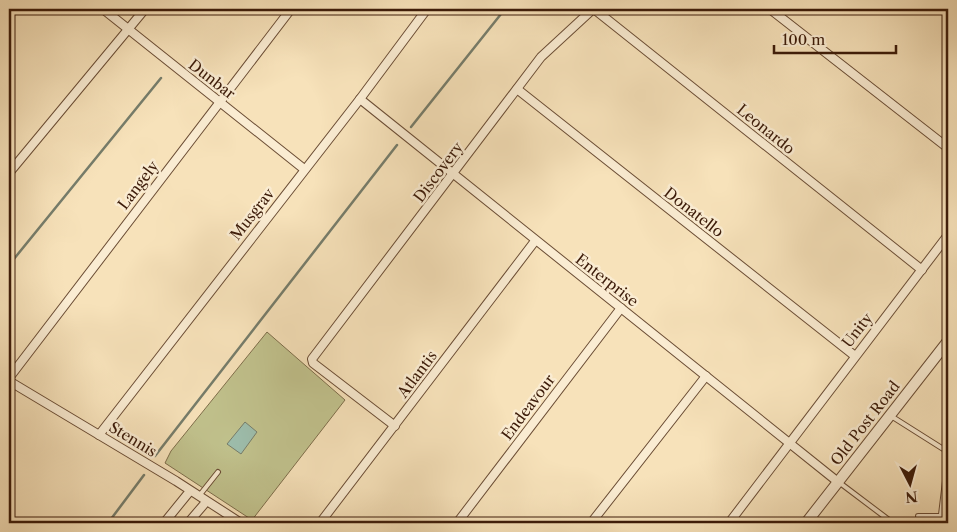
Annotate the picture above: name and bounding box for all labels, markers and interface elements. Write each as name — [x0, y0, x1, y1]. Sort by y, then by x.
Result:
scale bar — [774, 22, 897, 54]
text: 100 m — [782, 30, 825, 49]
street label: Dunbar — [185, 55, 240, 104]
street label: Leonardo — [733, 100, 799, 158]
street label: Discovery — [409, 138, 467, 206]
street label: Langely — [114, 156, 163, 213]
street label: Donatello — [660, 183, 728, 241]
street label: Musgrav — [226, 184, 279, 244]
street label: Enterprise — [572, 249, 642, 311]
street label: Unity — [838, 308, 877, 351]
street label: Atlantis — [392, 347, 441, 402]
street label: Endeavour — [497, 370, 559, 444]
street label: Old Post Road — [826, 377, 904, 469]
street label: Stennis — [106, 417, 160, 461]
north arrow — [884, 460, 934, 510]
text: N — [904, 487, 918, 507]

